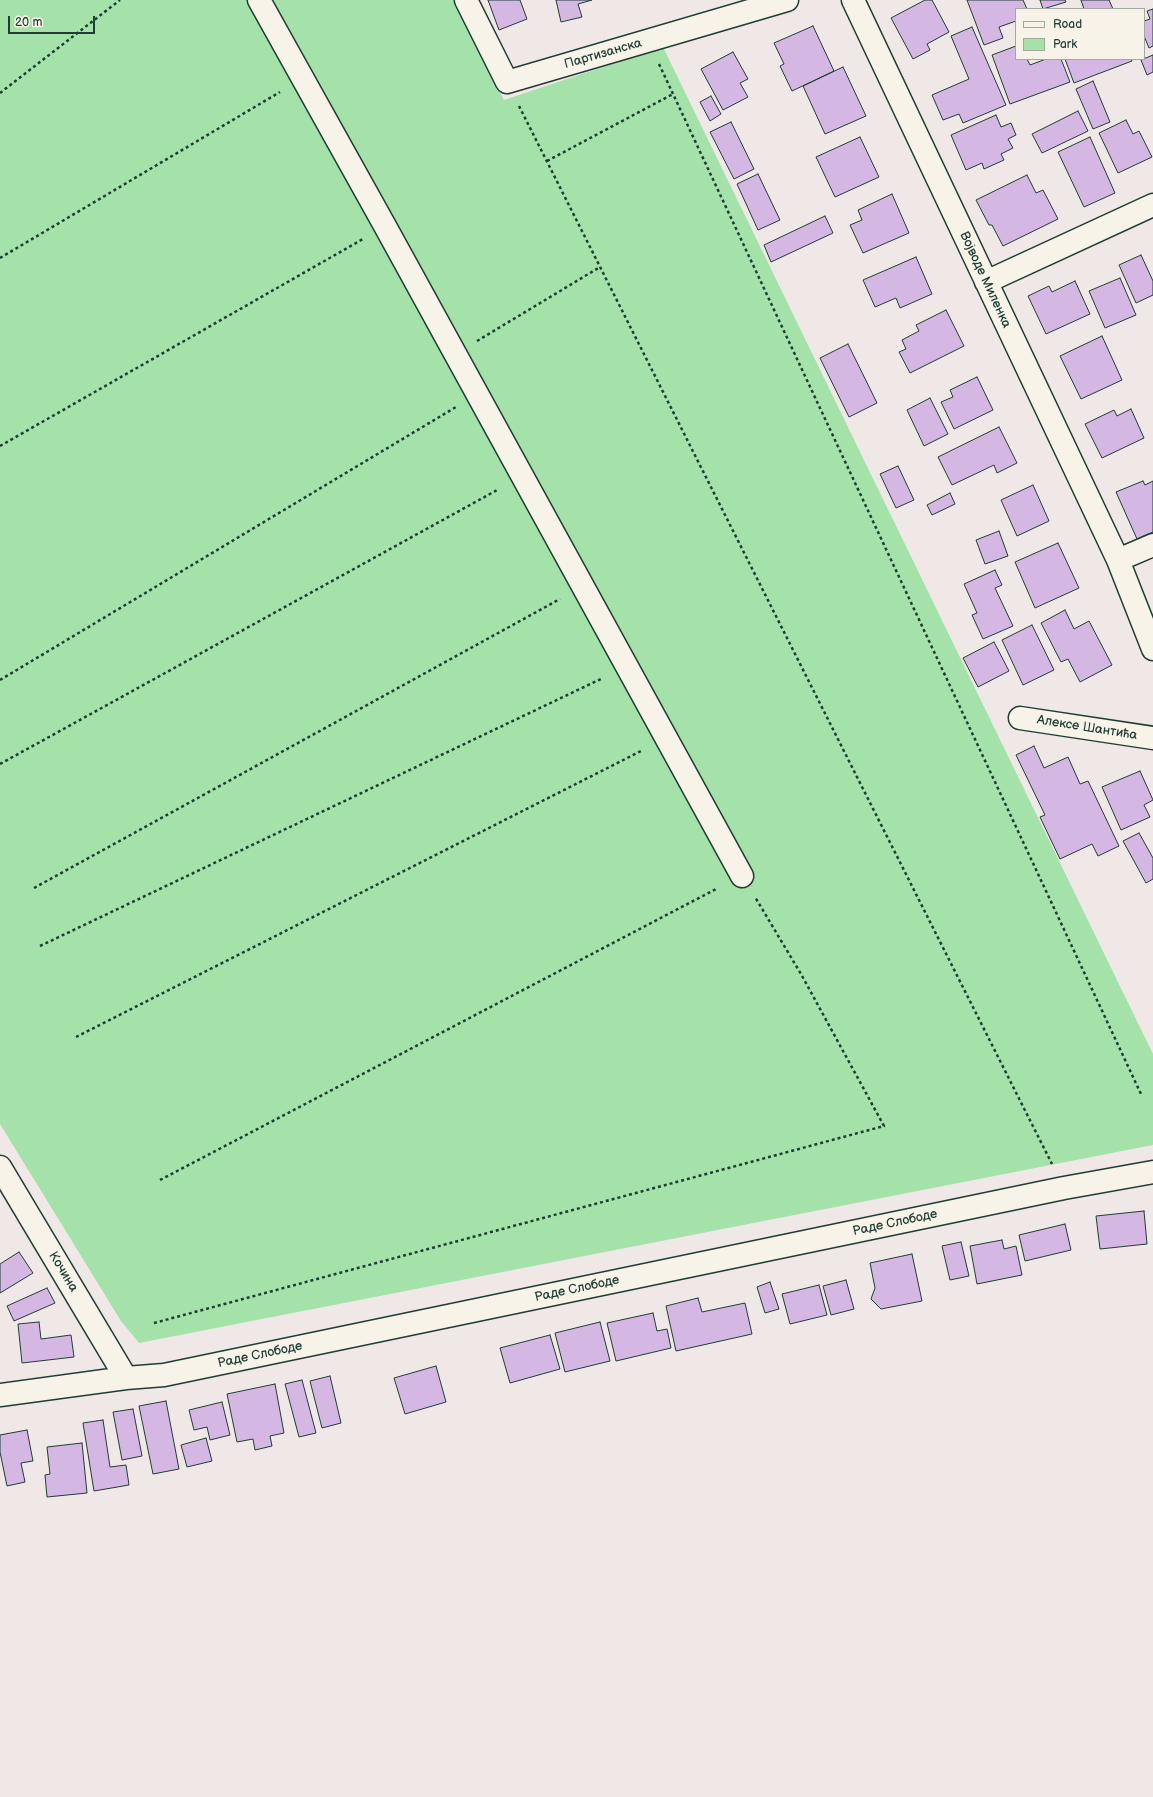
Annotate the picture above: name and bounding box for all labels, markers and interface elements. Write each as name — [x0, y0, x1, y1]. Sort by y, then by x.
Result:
scale bar — [10, 8, 97, 34]
legend — [1015, 8, 1145, 60]
text: 20 m — [15, 15, 42, 30]
text: Road — [1053, 17, 1082, 32]
street label: Партизанска — [562, 35, 644, 73]
text: Park — [1053, 37, 1077, 52]
street label: Војводе Миленка — [956, 229, 1014, 331]
street label: Алексе Шантића — [1036, 712, 1138, 744]
street label: Раде Слободе — [851, 1206, 939, 1240]
street label: Кочина — [45, 1249, 81, 1295]
street label: Раде Слободе — [533, 1272, 621, 1306]
street label: Раде Слободе — [216, 1338, 304, 1372]

